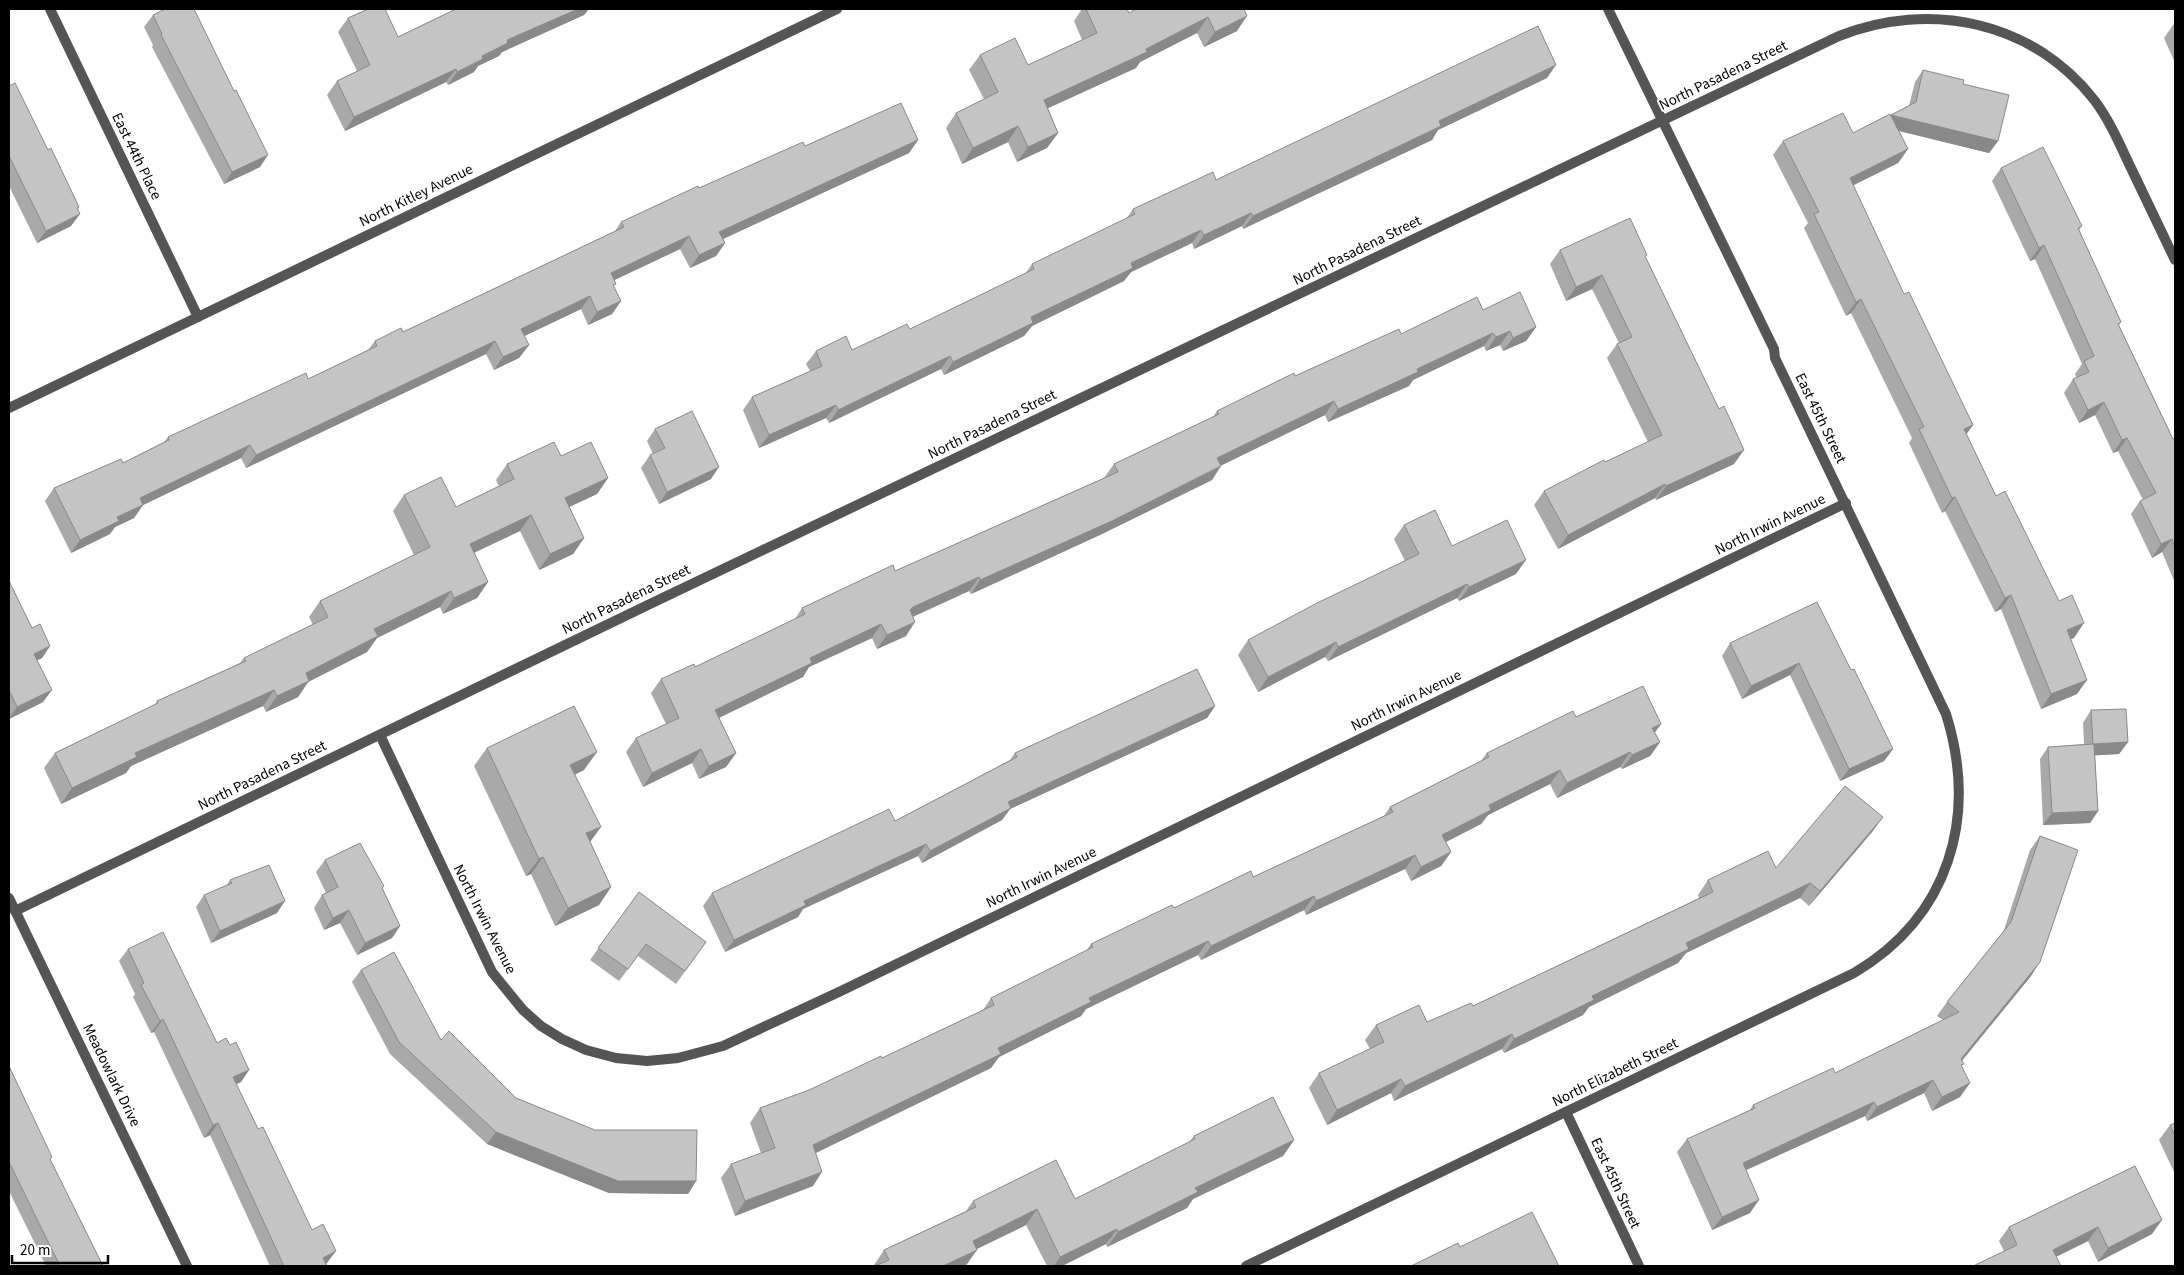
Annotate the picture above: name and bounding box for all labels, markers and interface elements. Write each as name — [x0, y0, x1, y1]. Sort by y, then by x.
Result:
street label: North Pasadena Street — [1655, 35, 1791, 116]
street label: East 44th Place — [106, 109, 167, 203]
street label: North Kitley Avenue — [356, 159, 477, 232]
street label: North Pasadena Street — [1289, 210, 1425, 291]
street label: East 45th Street — [1790, 369, 1852, 467]
street label: North Pasadena Street — [924, 384, 1060, 465]
street label: North Irwin Avenue — [1711, 489, 1829, 560]
street label: North Pasadena Street — [558, 559, 694, 640]
street label: North Irwin Avenue — [1347, 665, 1465, 736]
street label: North Pasadena Street — [194, 735, 330, 816]
street label: North Irwin Avenue — [982, 842, 1100, 913]
street label: North Irwin Avenue — [448, 861, 521, 978]
street label: Meadowlark Drive — [77, 1020, 146, 1130]
street label: North Elizabeth Street — [1549, 1033, 1682, 1112]
street label: East 45th Street — [1585, 1134, 1646, 1232]
scale bar — [12, 1232, 109, 1264]
text: 20 m — [20, 1240, 50, 1261]

